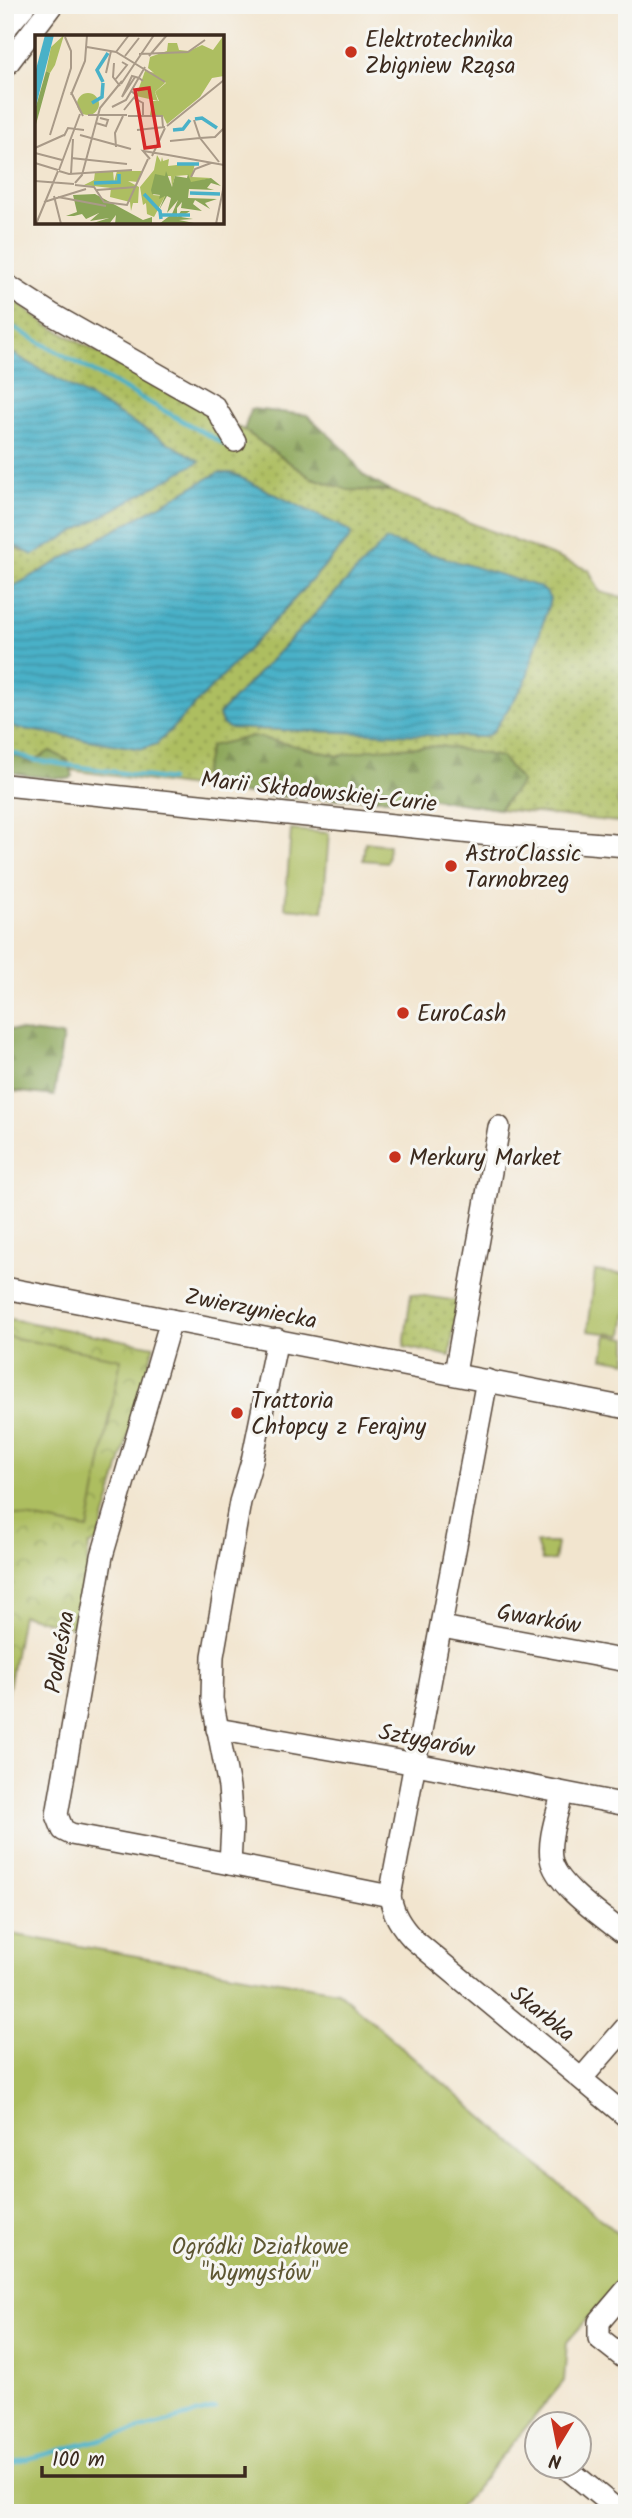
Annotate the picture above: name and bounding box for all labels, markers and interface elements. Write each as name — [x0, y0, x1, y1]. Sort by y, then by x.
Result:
place label: Elektrotechnika Zbigniew Rząsa — [365, 23, 516, 85]
inset map — [35, 35, 224, 224]
marker: Elektrotechnika Zbigniew Rząsa — [343, 44, 359, 60]
street label: Marii Skłodowskiej-Curie — [199, 763, 438, 823]
place label: AstroClassic Tarnobrzeg — [465, 837, 581, 899]
marker: AstroClassic Tarnobrzeg — [443, 858, 459, 874]
place label: EuroCash — [417, 997, 506, 1033]
marker: EuroCash — [395, 1005, 411, 1021]
place label: Merkury Market — [409, 1141, 562, 1177]
marker: Merkury Market — [387, 1149, 403, 1165]
street label: Zwierzyniecka — [181, 1280, 320, 1340]
place label: Trattoria Chłopcy z Ferajny — [251, 1384, 426, 1446]
marker: Trattoria Chłopcy z Ferajny — [229, 1405, 245, 1421]
street label: Gwarków — [494, 1595, 584, 1645]
street label: Podleśna — [36, 1608, 86, 1696]
street label: Sztygarów — [375, 1715, 478, 1769]
street label: Skarbka — [501, 1977, 582, 2052]
park label: Ogródki Działkowe "Wymysłów" — [172, 2230, 348, 2292]
north arrow — [524, 2410, 594, 2480]
scale bar — [42, 2434, 245, 2478]
text: 100 m — [52, 2444, 105, 2477]
text: N — [547, 2444, 564, 2476]

